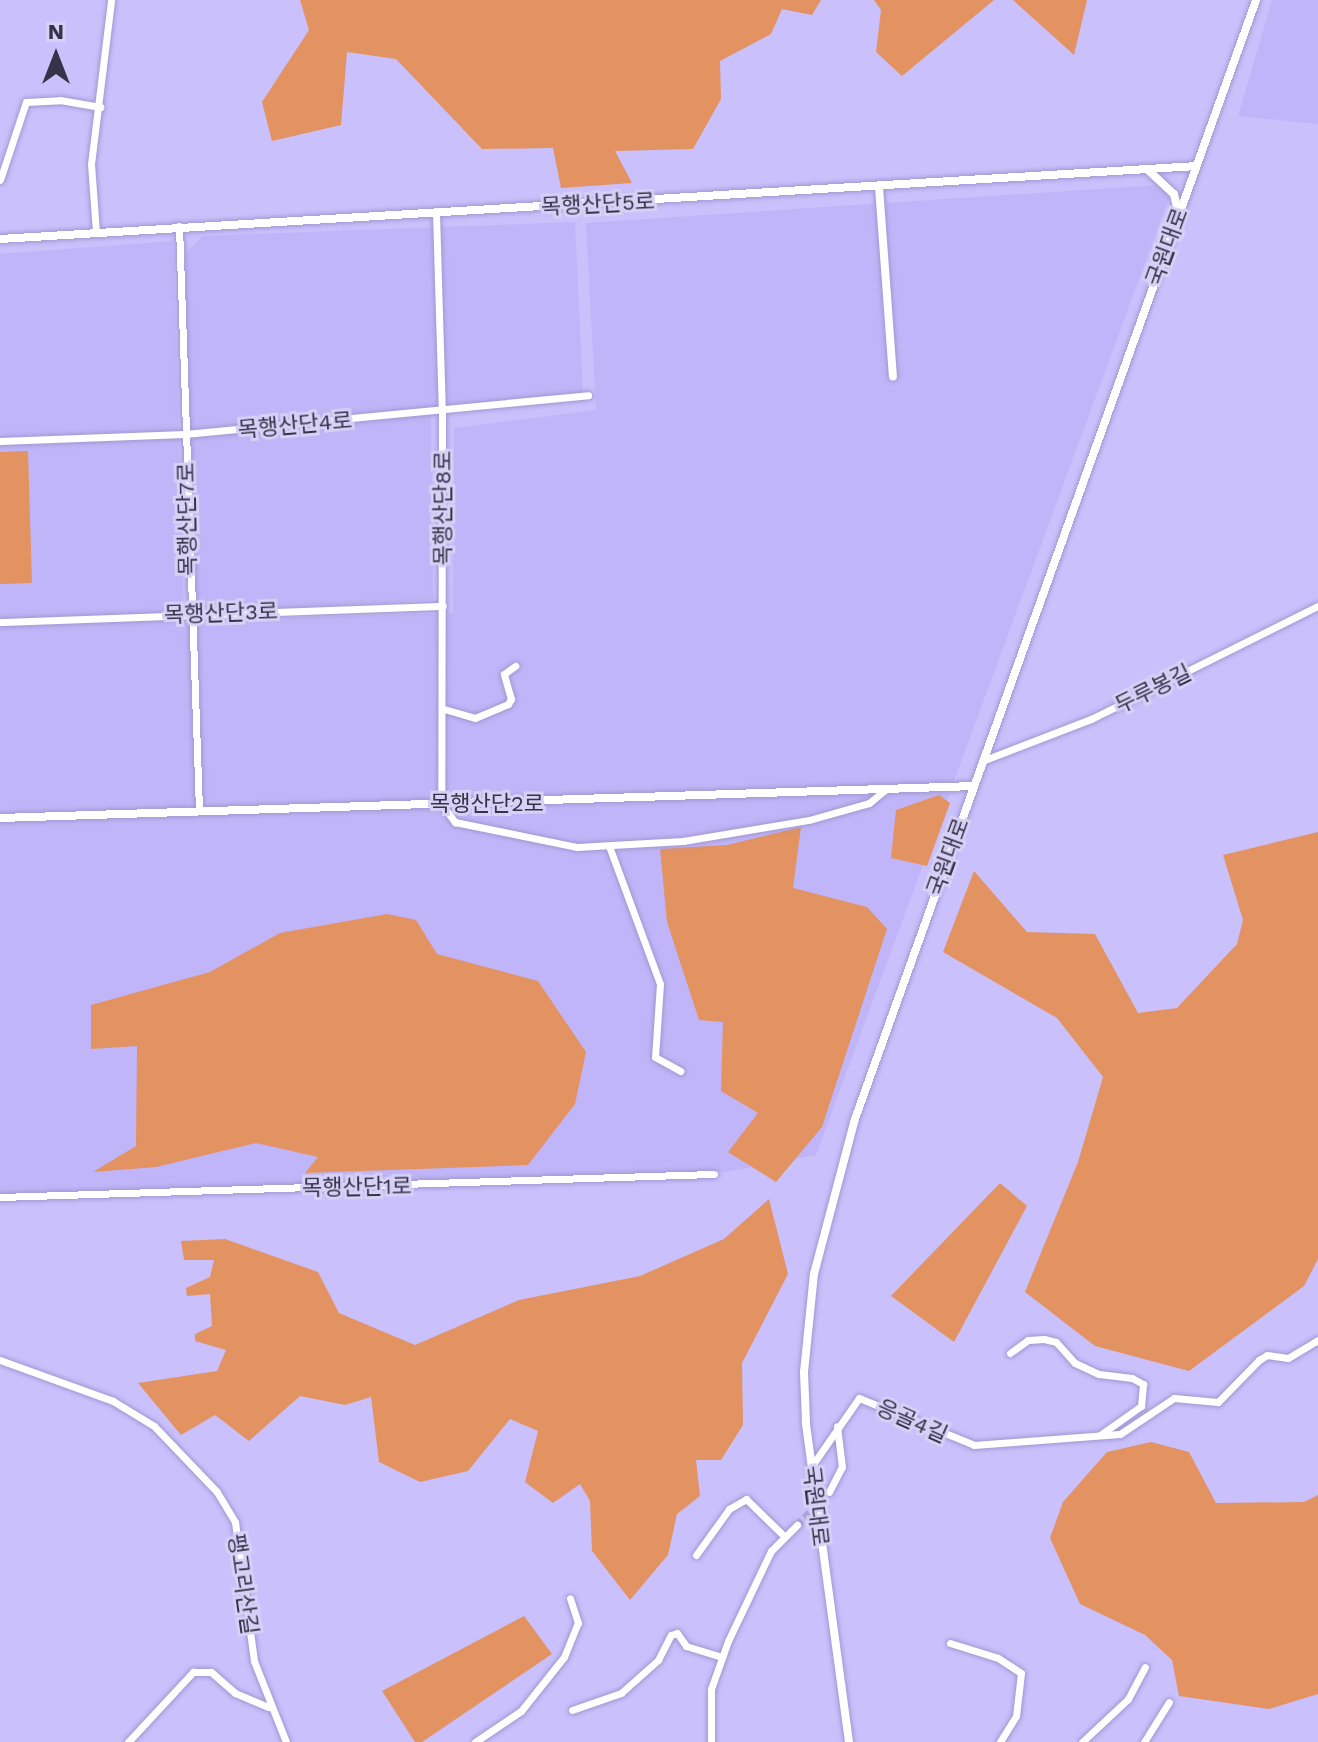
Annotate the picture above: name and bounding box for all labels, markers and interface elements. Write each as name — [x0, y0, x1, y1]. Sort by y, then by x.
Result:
north arrow — [16, 16, 96, 96]
text: N — [48, 19, 64, 44]
street label: 목행산단5로 — [540, 188, 656, 220]
street label: 국원대로 — [1141, 204, 1193, 290]
street label: 목행산단4로 — [237, 407, 353, 443]
street label: 목행산단8로 — [430, 451, 456, 565]
street label: 목행산단7로 — [173, 462, 201, 576]
street label: 목행산단3로 — [164, 598, 278, 628]
street label: 두루봉길 — [1111, 659, 1195, 719]
street label: 목행산단2로 — [430, 791, 544, 817]
street label: 국원대로 — [922, 814, 974, 900]
street label: 목행산단1로 — [302, 1173, 412, 1201]
street label: 응골4길 — [873, 1394, 951, 1448]
street label: 국원대로 — [798, 1464, 834, 1548]
street label: 팽고리산길 — [223, 1532, 263, 1636]

